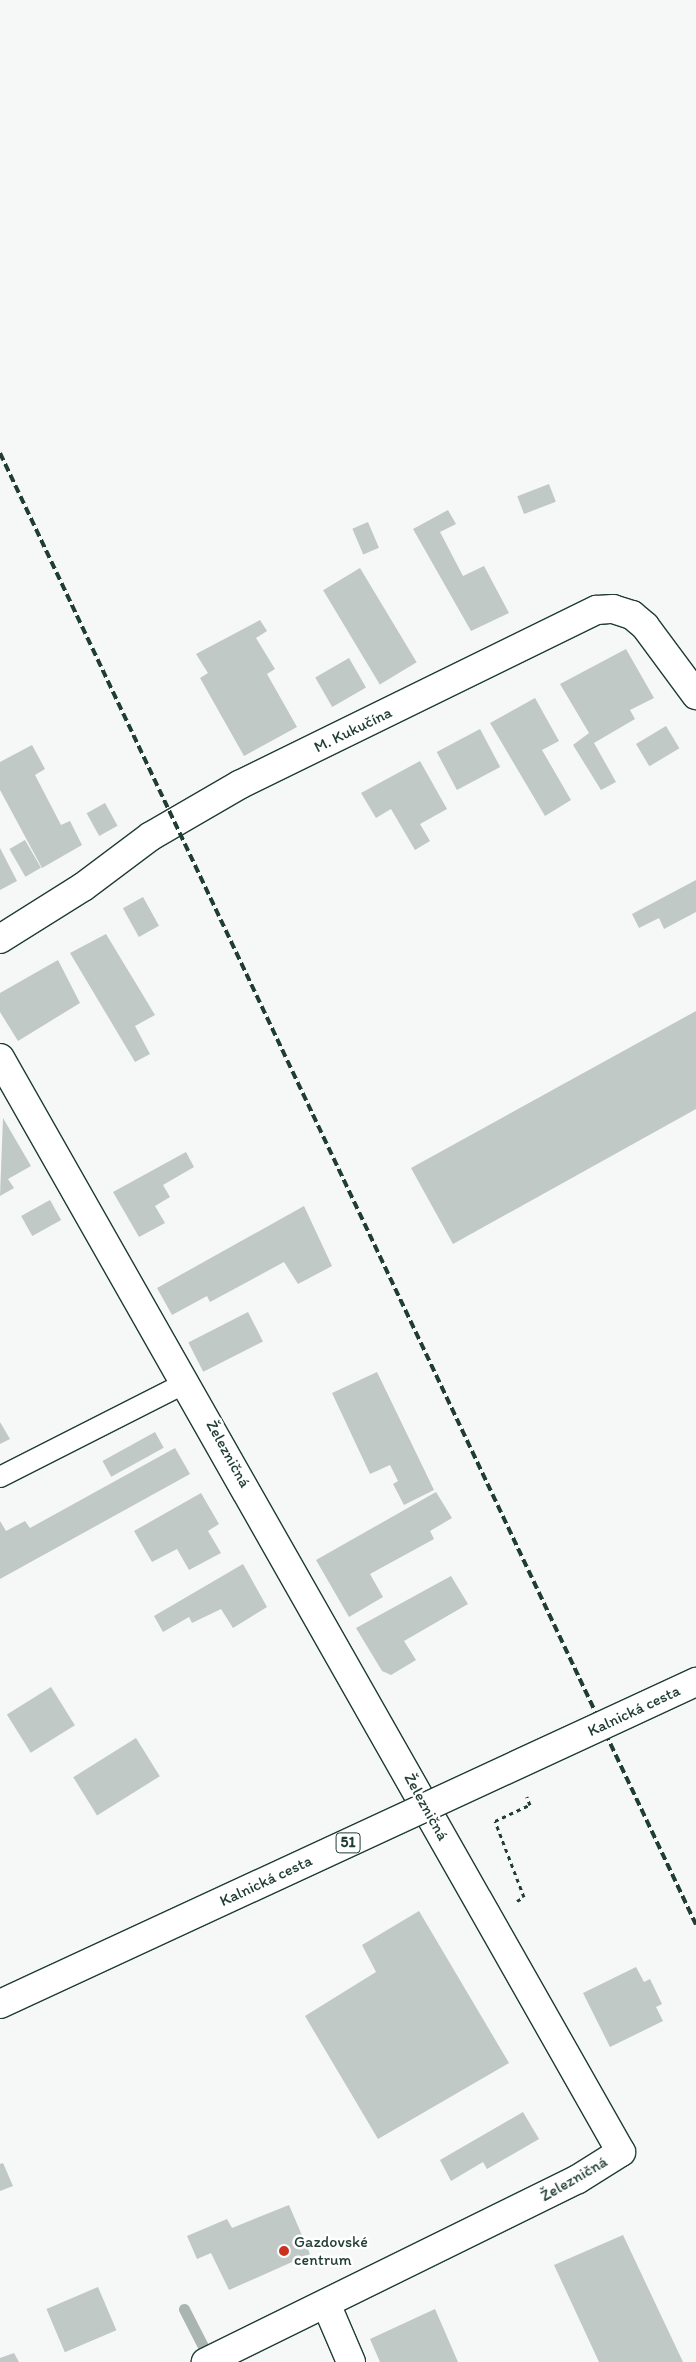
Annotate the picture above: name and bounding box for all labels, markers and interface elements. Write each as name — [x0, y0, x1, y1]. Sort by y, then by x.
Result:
street label: M. Kukučína — [311, 703, 395, 757]
street label: Železničná — [202, 1417, 254, 1491]
street label: Kalnická cesta — [585, 1681, 683, 1741]
street label: Železničná — [400, 1770, 452, 1844]
road number: 51 — [336, 1830, 360, 1856]
street label: Kalnická cesta — [217, 1851, 315, 1911]
street label: Železničná — [537, 2152, 611, 2206]
place label: Gazdovské centrum — [294, 2232, 368, 2270]
marker: Gazdovské centrum — [278, 2245, 290, 2257]

